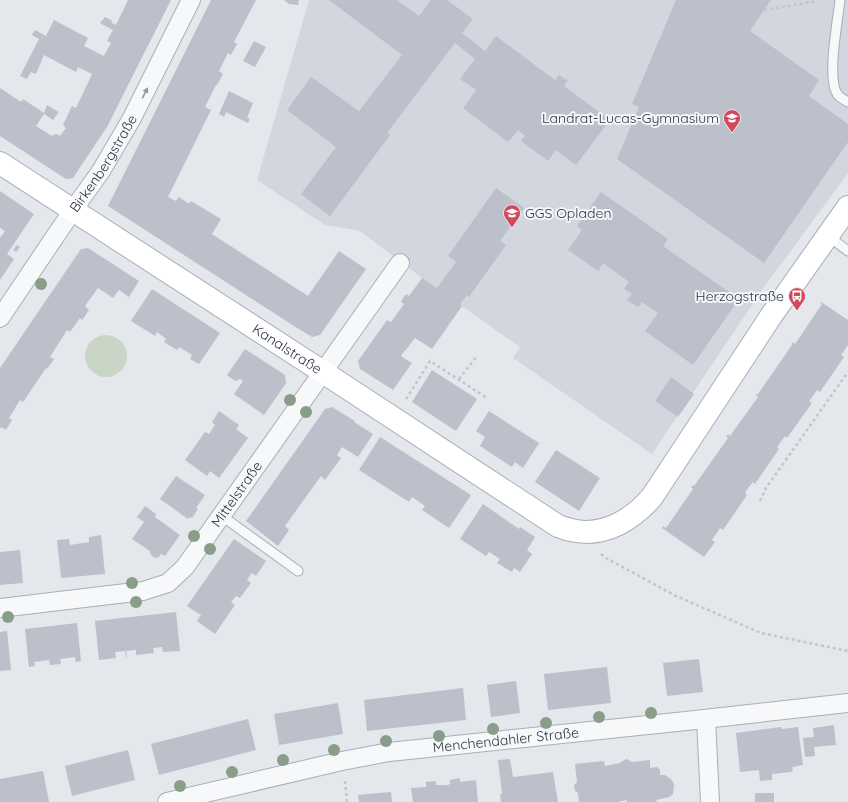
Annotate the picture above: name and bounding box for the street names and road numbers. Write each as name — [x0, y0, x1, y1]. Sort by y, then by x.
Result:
street label: Birkenbergstraße — [65, 111, 141, 216]
street label: Kanalstraße — [249, 320, 325, 378]
street label: Mittelstraße — [207, 457, 266, 530]
street label: Menchendahler Straße — [432, 723, 580, 756]

